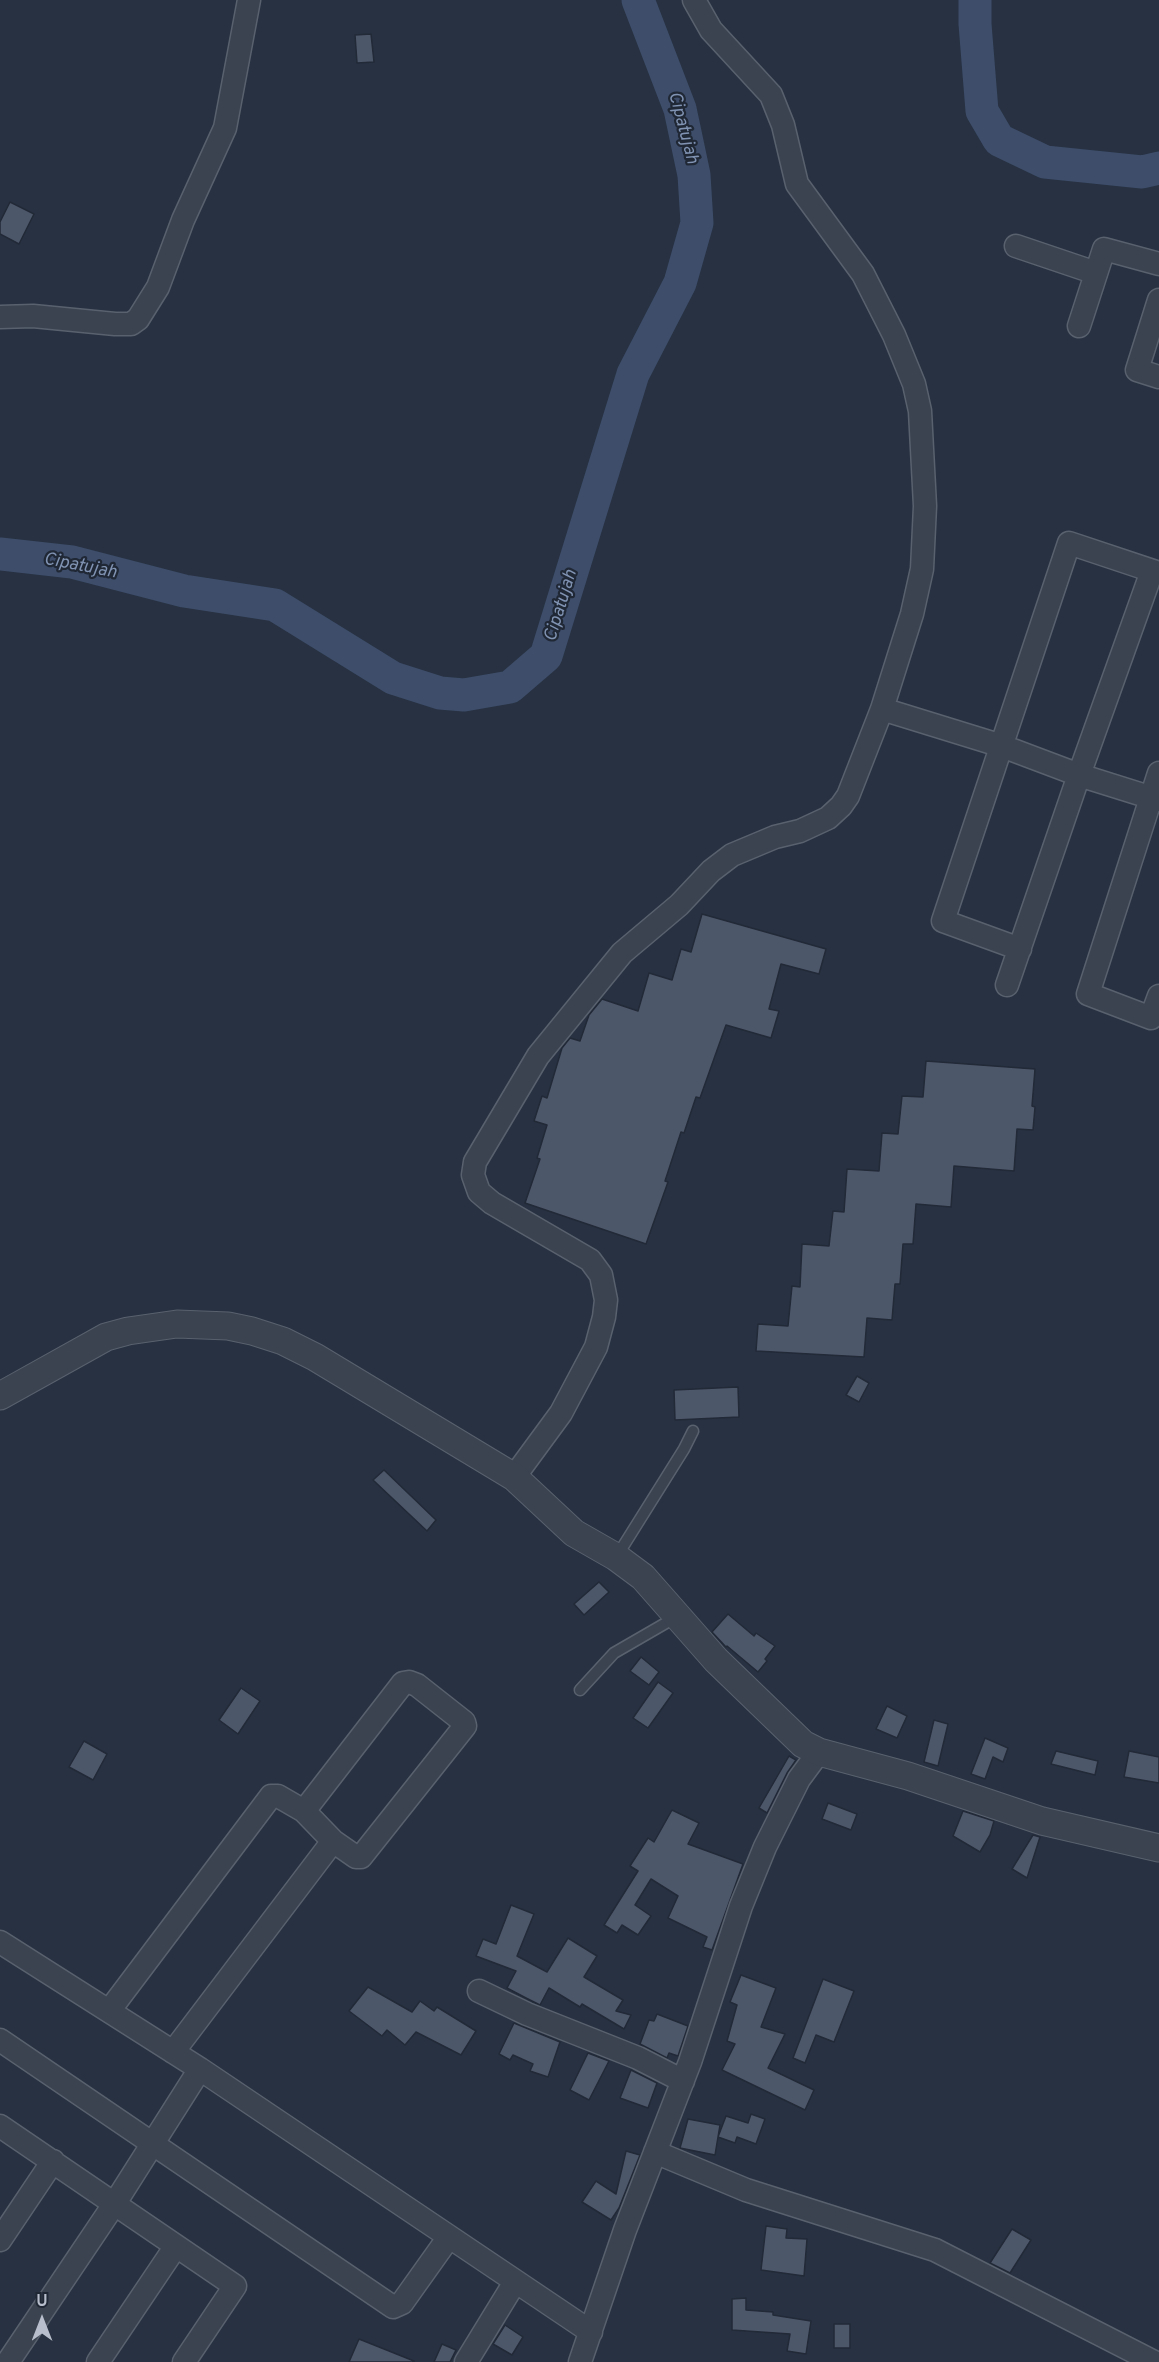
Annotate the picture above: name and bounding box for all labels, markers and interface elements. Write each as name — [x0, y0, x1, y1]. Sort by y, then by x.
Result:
water label: Cipatujah — [662, 90, 702, 166]
water label: Cipatujah — [42, 549, 118, 585]
water label: Cipatujah — [541, 568, 583, 644]
north arrow — [12, 2290, 72, 2350]
text: U — [36, 2292, 48, 2312]

